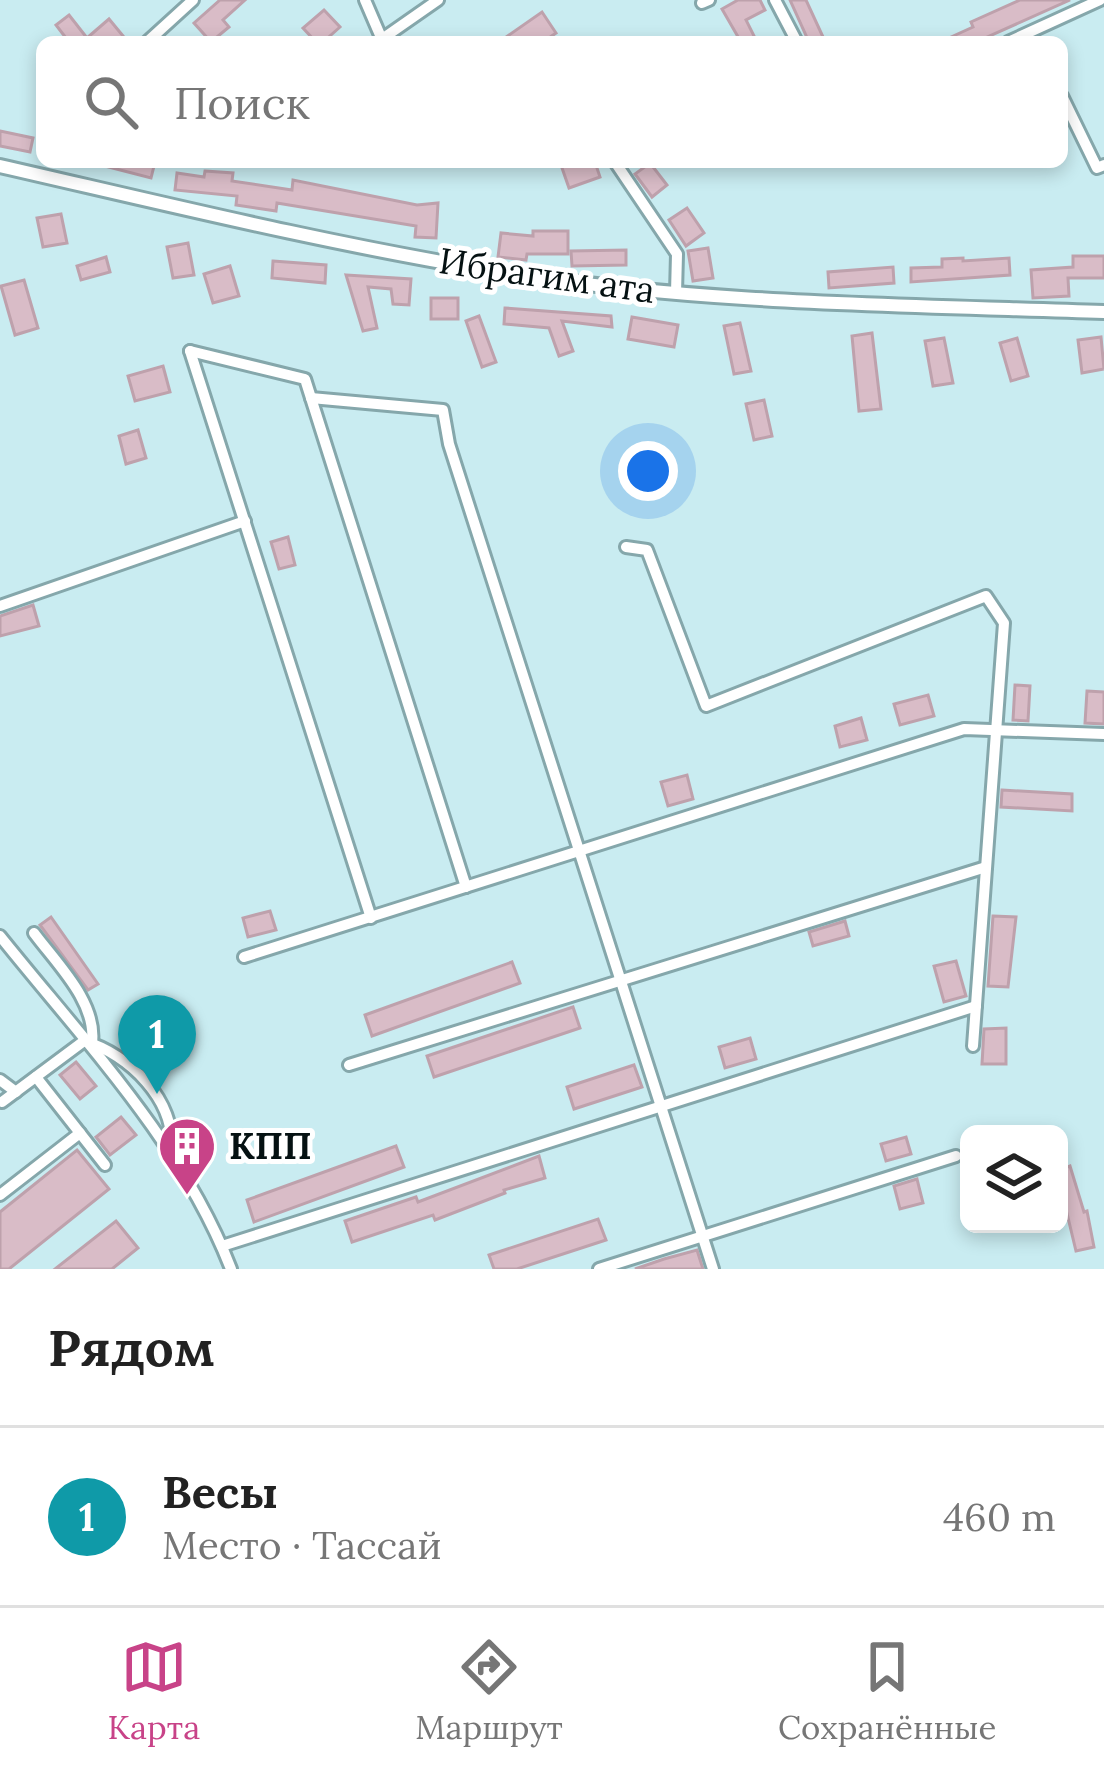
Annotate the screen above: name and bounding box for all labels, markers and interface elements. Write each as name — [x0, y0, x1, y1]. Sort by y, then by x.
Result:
search box — [36, 36, 1068, 168]
icon: search — [78, 69, 144, 135]
text: Поиск — [174, 74, 310, 131]
street label: Ибрагим ата — [436, 237, 658, 313]
your location — [618, 441, 678, 501]
pin: 1 — [118, 995, 196, 1094]
building icon: КПП — [156, 1115, 218, 1197]
place label: КПП — [229, 1123, 312, 1169]
map controls — [960, 1125, 1068, 1233]
button: layers — [960, 1125, 1068, 1233]
text: Рядом — [48, 1315, 214, 1380]
text: Весы — [162, 1463, 278, 1520]
text: 1 — [79, 1492, 95, 1542]
text: 460 m — [943, 1492, 1056, 1542]
text: Место · Тассай — [162, 1520, 442, 1570]
tab: Карта — [108, 1634, 200, 1748]
tab: Маршрут — [415, 1634, 563, 1748]
tab: Сохранённые — [778, 1634, 996, 1748]

